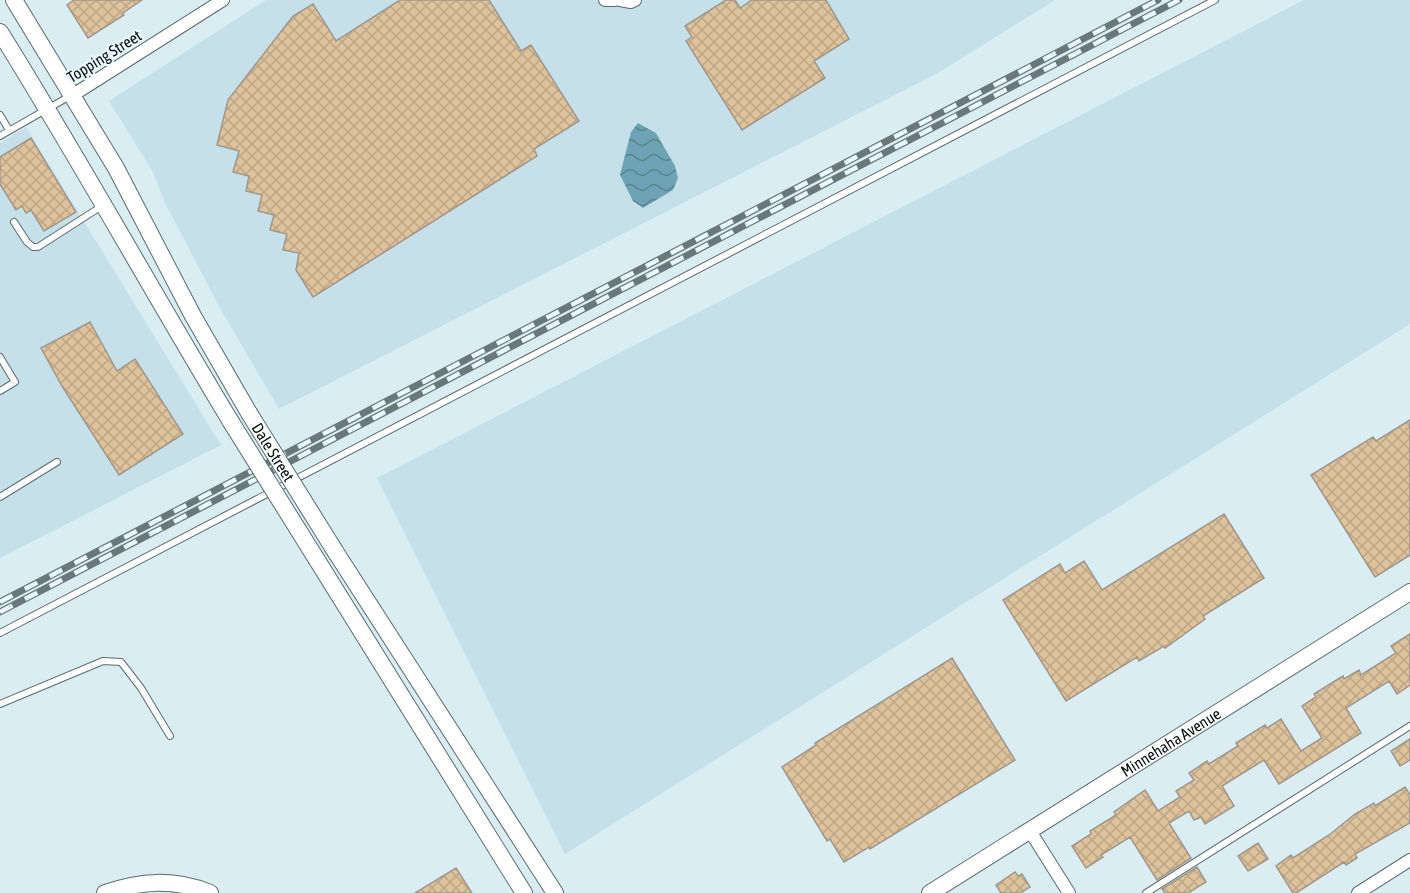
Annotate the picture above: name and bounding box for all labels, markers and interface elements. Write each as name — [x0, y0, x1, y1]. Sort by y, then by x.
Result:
street label: Topping Street — [63, 26, 145, 87]
street label: Dale Street — [248, 420, 298, 485]
street label: Minnehaha Avenue — [1117, 704, 1224, 780]

